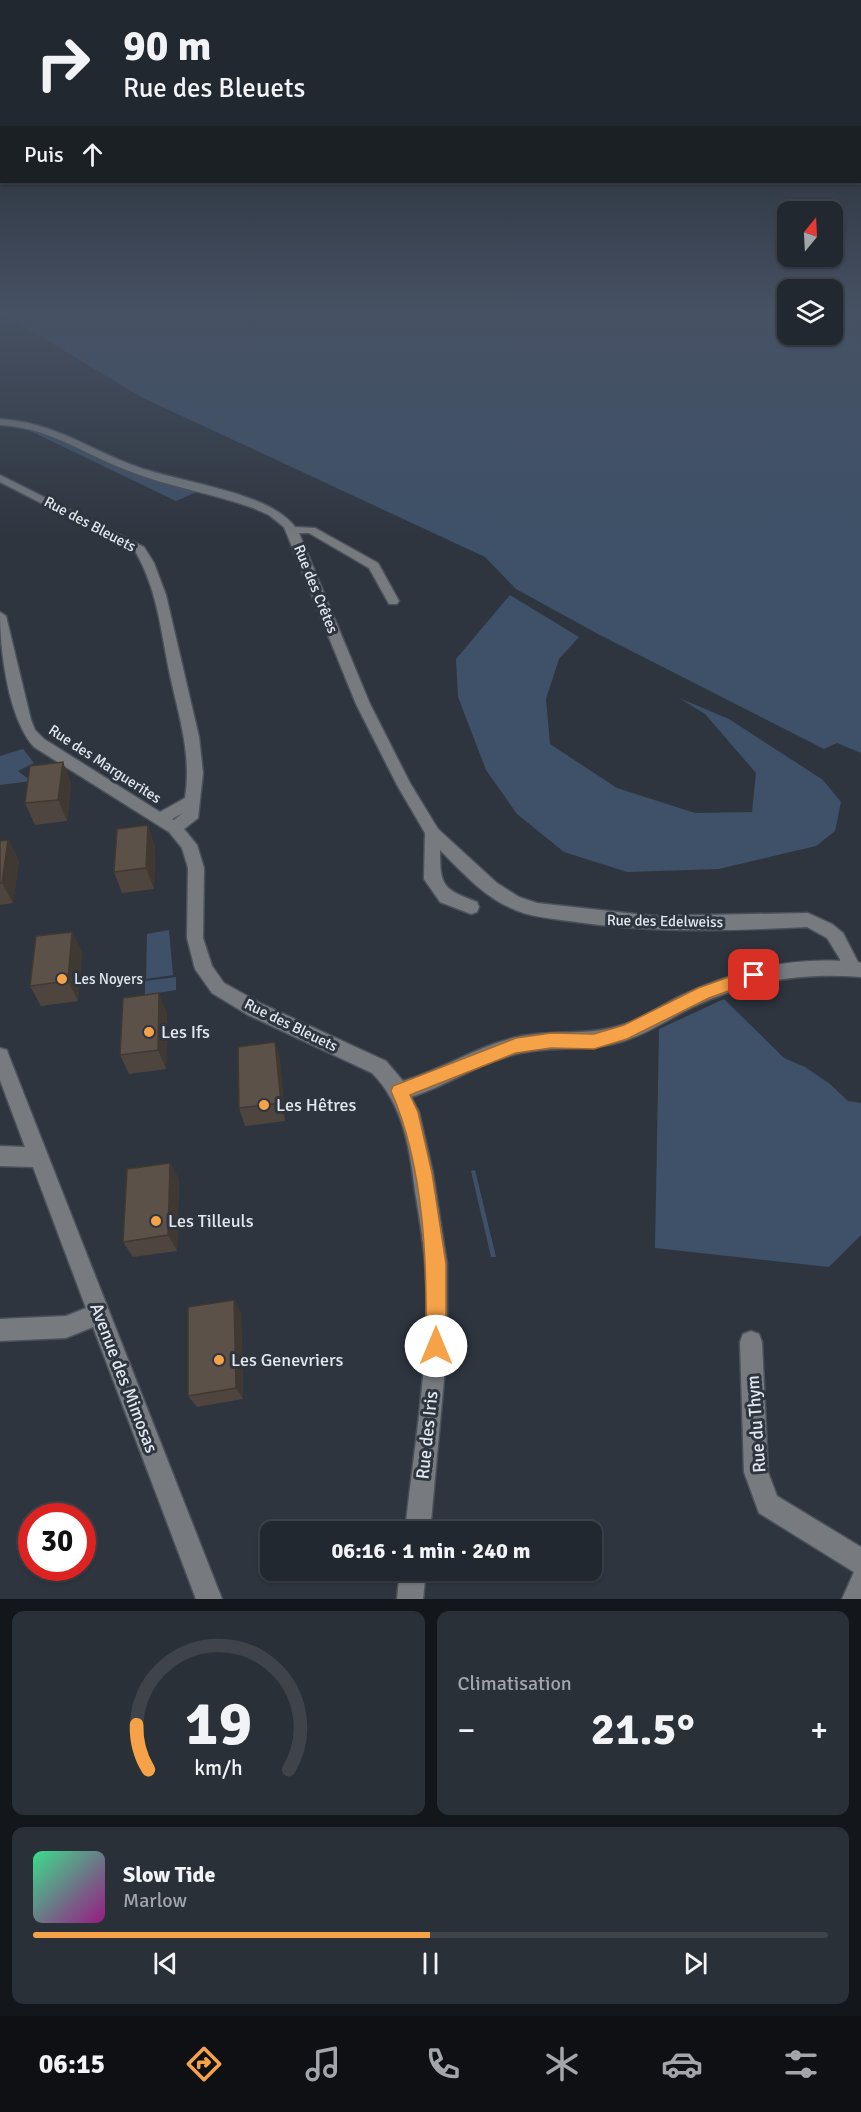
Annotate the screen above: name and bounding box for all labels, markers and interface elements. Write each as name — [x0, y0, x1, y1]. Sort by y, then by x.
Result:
text: 90 m — [123, 21, 212, 72]
icon: right — [24, 24, 102, 102]
text: Rue des Bleuets — [123, 72, 305, 105]
icon: ahead — [76, 138, 109, 171]
text: Puis — [24, 141, 64, 168]
north arrow — [777, 201, 843, 267]
map controls — [777, 201, 843, 345]
button: layers — [777, 279, 843, 345]
street label: Rue des Bleuets — [41, 492, 139, 556]
street label: Rue des Crêtes — [290, 542, 342, 636]
street label: Rue des Marguerites — [45, 721, 165, 807]
street label: Rue des Edelweiss — [607, 911, 724, 931]
pin — [728, 949, 779, 1000]
icon: arrive — [737, 958, 770, 991]
place label: Les Noyers — [74, 970, 143, 988]
marker: Les Noyers — [55, 972, 69, 986]
street label: Rue des Bleuets — [242, 995, 341, 1055]
place label: Les Ifs — [161, 1021, 210, 1043]
marker: Les Ifs — [142, 1025, 156, 1039]
place label: Les Hêtres — [276, 1094, 357, 1116]
marker: Les Hêtres — [257, 1098, 271, 1112]
place label: Les Tilleuls — [168, 1210, 254, 1232]
marker: Les Tilleuls — [149, 1214, 163, 1228]
street label: Avenue des Mimosas — [85, 1300, 163, 1456]
position arrow — [404, 1314, 468, 1378]
place label: Les Genevriers — [231, 1349, 344, 1371]
marker: Les Genevriers — [212, 1353, 226, 1367]
street label: Rue du Thym — [742, 1375, 770, 1473]
street label: Rue des Iris — [411, 1390, 443, 1480]
speed limit sign: 30 — [18, 1503, 96, 1581]
text: 06:16 · 1 min · 240 m — [331, 1537, 531, 1564]
text: Climatisation — [458, 1671, 572, 1696]
text: 19 — [185, 1685, 252, 1762]
text: 21.5° — [591, 1702, 695, 1757]
text: − — [458, 1710, 475, 1751]
text: + — [810, 1710, 828, 1751]
text: km/h — [194, 1755, 243, 1781]
text: Slow Tide — [123, 1861, 215, 1888]
text: Marlow — [123, 1888, 187, 1913]
icon: previous — [149, 1947, 182, 1980]
icon: pause — [414, 1947, 447, 1980]
icon: next — [679, 1947, 712, 1980]
icon: directions — [183, 2043, 225, 2085]
icon: music — [302, 2043, 344, 2085]
icon: phone — [422, 2043, 464, 2085]
icon: climate — [541, 2043, 583, 2085]
icon: car — [661, 2043, 703, 2085]
icon: filters — [780, 2043, 822, 2085]
text: 06:15 — [39, 2048, 105, 2081]

